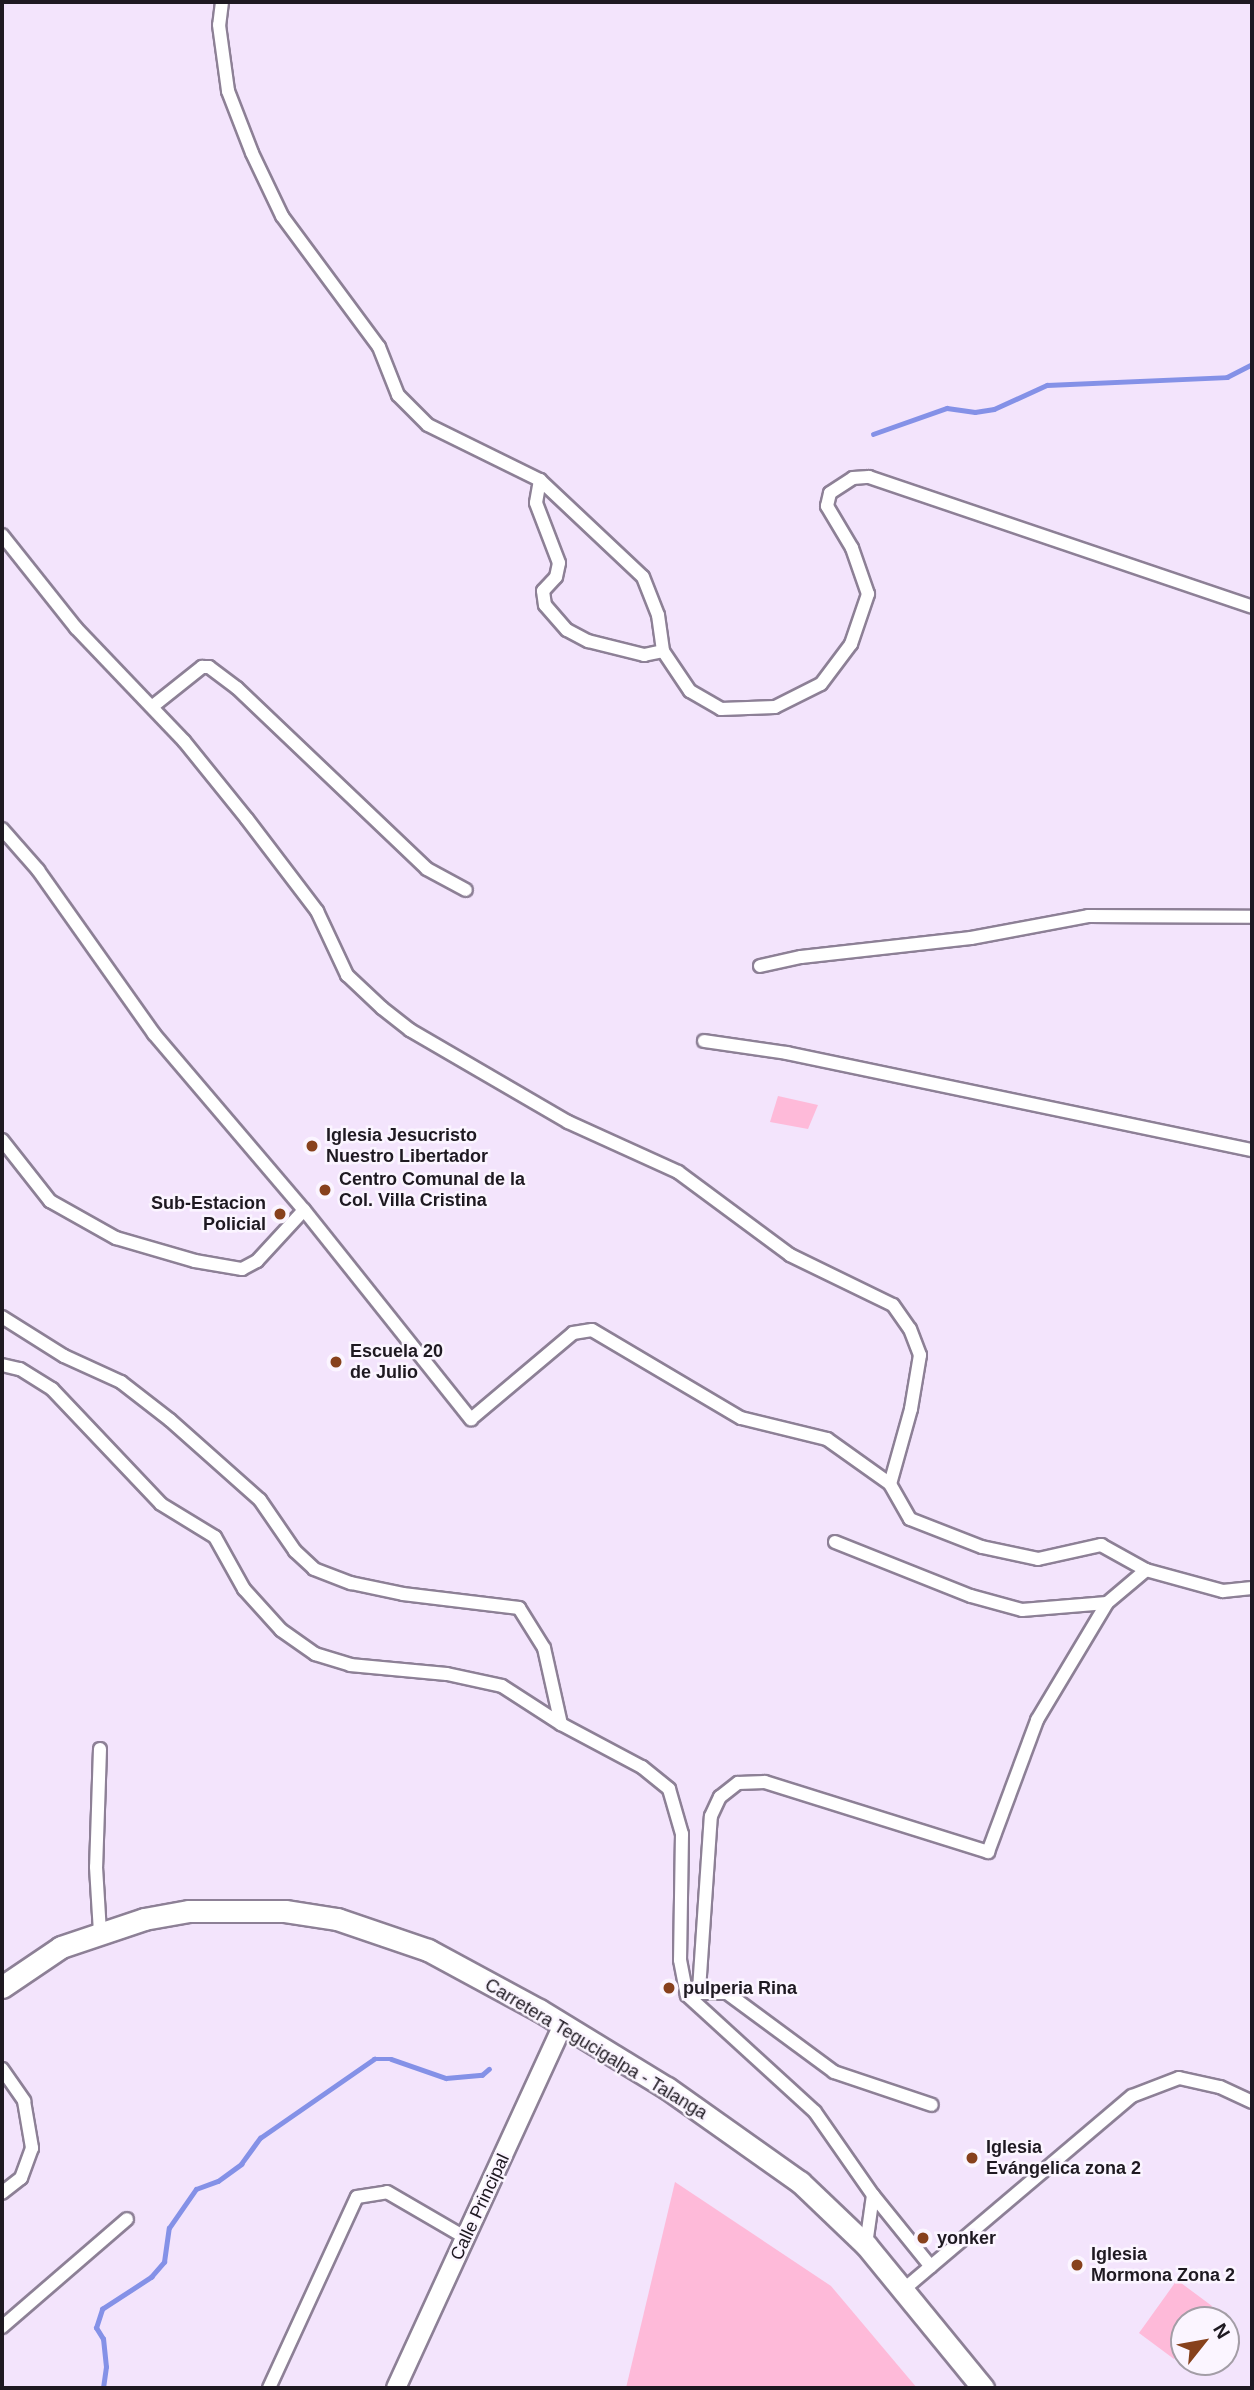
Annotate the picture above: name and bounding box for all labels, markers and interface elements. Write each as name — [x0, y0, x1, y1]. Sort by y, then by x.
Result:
place label: Iglesia Jesucristo Nuestro Libertador — [326, 1125, 488, 1168]
marker: Iglesia Jesucristo Nuestro Libertador — [304, 1138, 320, 1154]
place label: Centro Comunal de la Col. Villa Cristina — [339, 1169, 525, 1212]
marker: Centro Comunal de la Col. Villa Cristina — [317, 1182, 333, 1198]
place label: Sub-Estacion Policial — [151, 1193, 266, 1236]
marker: Sub-Estacion Policial — [272, 1206, 288, 1222]
place label: Escuela 20 de Julio — [350, 1341, 443, 1384]
marker: Escuela 20 de Julio — [328, 1354, 344, 1370]
street label: Carretera Tegucigalpa - Talanga — [481, 1974, 711, 2124]
place label: pulperia Rina — [683, 1977, 797, 1999]
marker: pulperia Rina — [661, 1980, 677, 1996]
place label: Iglesia Evángelica zona 2 — [986, 2137, 1141, 2180]
street label: Calle Principal — [446, 2150, 514, 2264]
marker: Iglesia Evángelica zona 2 — [964, 2150, 980, 2166]
place label: yonker — [937, 2227, 996, 2249]
marker: yonker — [915, 2230, 931, 2246]
place label: Iglesia Mormona Zona 2 — [1091, 2244, 1235, 2286]
marker: Iglesia Mormona Zona 2 — [1069, 2257, 1085, 2273]
north arrow — [1170, 2306, 1240, 2376]
text: N — [1209, 2320, 1234, 2342]

